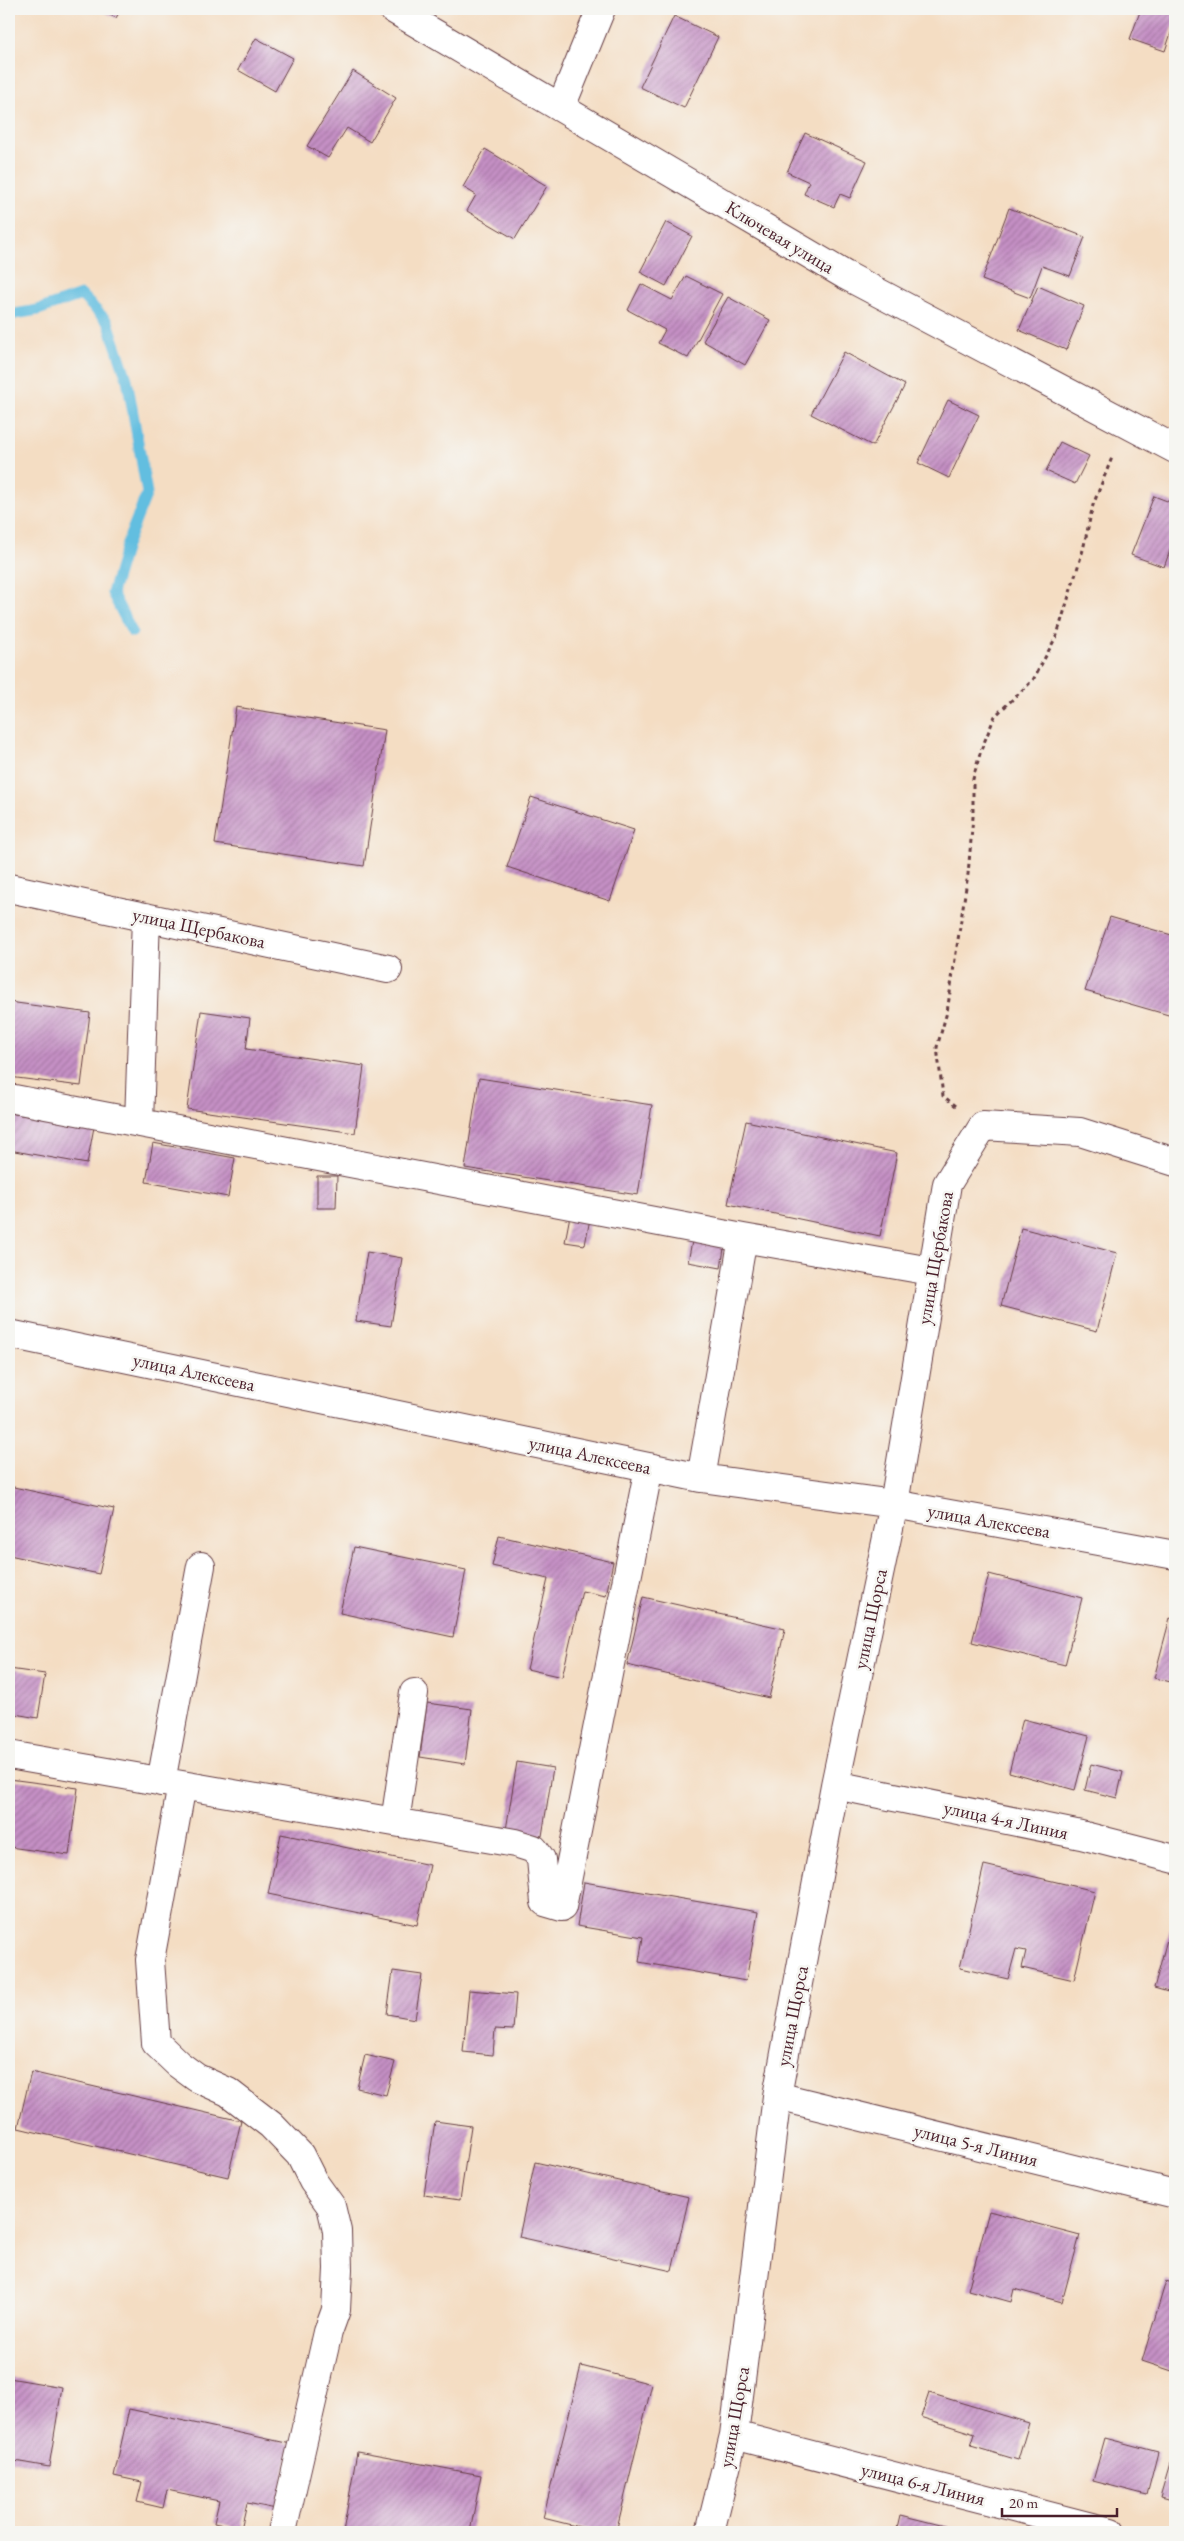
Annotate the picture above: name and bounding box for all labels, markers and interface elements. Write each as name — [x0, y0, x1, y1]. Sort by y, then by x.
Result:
street label: Ключевая улица — [721, 195, 839, 279]
street label: улица Щербакова — [130, 902, 268, 954]
street label: улица Щербакова — [911, 1189, 959, 1327]
street label: улица Алексеева — [131, 1347, 258, 1397]
street label: улица Алексеева — [527, 1430, 654, 1480]
street label: улица Алексеева — [926, 1498, 1053, 1544]
street label: улица Щорса — [847, 1566, 893, 1672]
street label: улица 4-я Линия — [941, 1795, 1071, 1846]
street label: улица Щорса — [770, 1963, 814, 2069]
street label: улица 5-я Линия — [911, 2118, 1041, 2173]
street label: улица Щорса — [713, 2364, 755, 2469]
street label: улица 6-я Линия — [858, 2457, 988, 2512]
scale bar — [1002, 2486, 1116, 2518]
text: 20 m — [1009, 2493, 1038, 2512]

